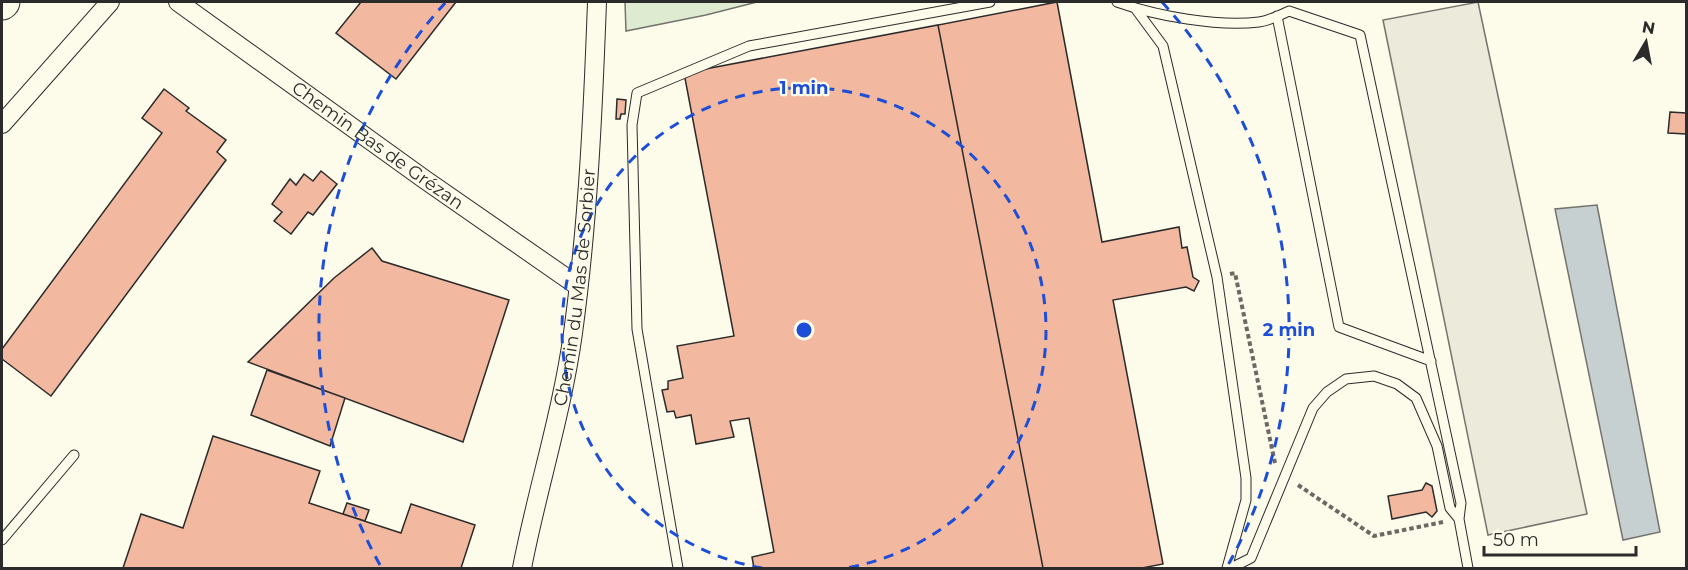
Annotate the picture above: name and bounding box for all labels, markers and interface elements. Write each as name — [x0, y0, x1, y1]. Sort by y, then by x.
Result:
north arrow — [1616, 12, 1676, 72]
text: N — [1640, 17, 1657, 38]
street label: Chemin Bas de Grézan — [288, 77, 468, 214]
text: 1 min — [780, 77, 828, 99]
street label: Chemin du Mas de Sorbier — [549, 168, 600, 408]
text: 2 min — [1263, 319, 1315, 341]
centre of rings — [794, 320, 814, 340]
scale bar — [1484, 519, 1636, 557]
text: 50 m — [1493, 529, 1539, 551]

